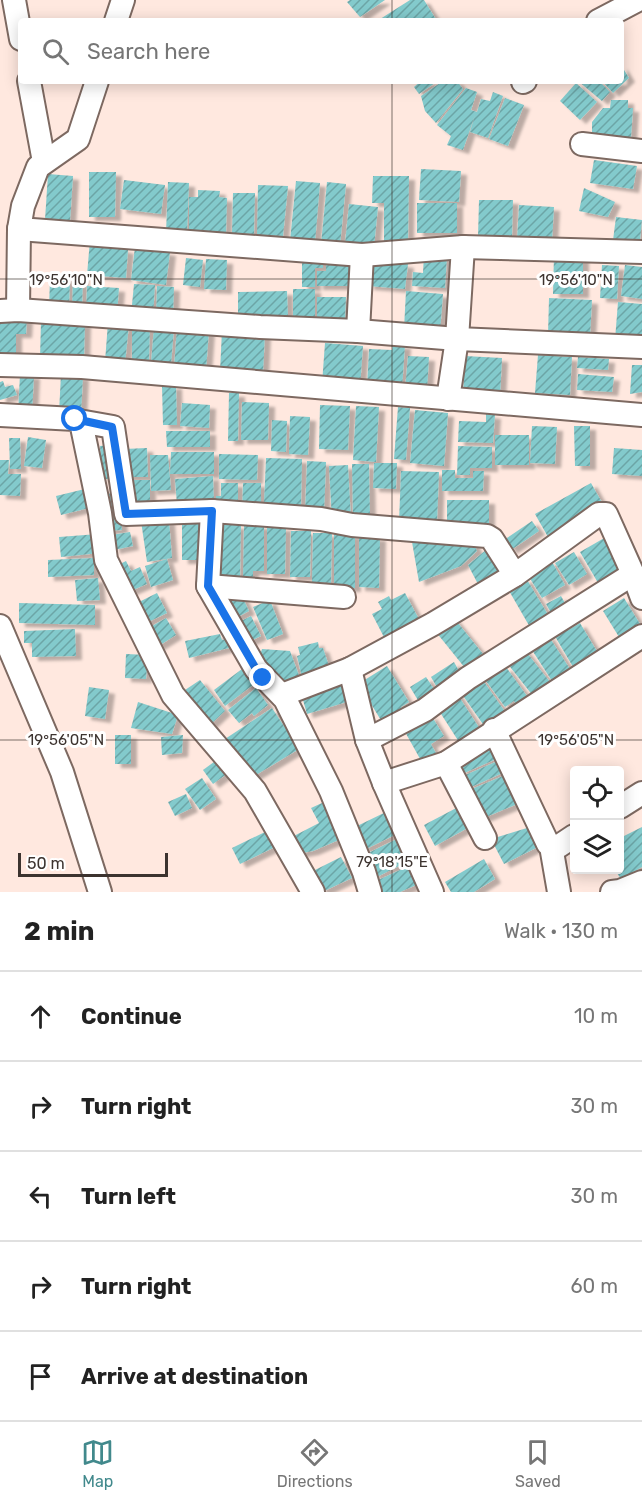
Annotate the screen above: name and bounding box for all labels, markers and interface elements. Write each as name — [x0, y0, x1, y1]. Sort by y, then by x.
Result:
search box — [18, 18, 624, 84]
icon: search — [39, 35, 72, 68]
text: Search here — [87, 38, 210, 65]
text: 19°56'10"N — [29, 271, 103, 289]
text: 19°56'10"N — [539, 271, 613, 289]
route start — [61, 405, 87, 431]
route end — [249, 664, 275, 690]
text: 19°56'05"N — [28, 731, 104, 749]
text: 19°56'05"N — [538, 731, 614, 749]
map controls — [570, 766, 624, 874]
button: locate — [570, 766, 624, 820]
button: layers — [570, 820, 624, 874]
scale bar — [18, 850, 168, 878]
text: 79°18'15"E — [356, 853, 428, 871]
text: 50 m — [27, 854, 65, 873]
text: 2 min — [24, 916, 94, 947]
text: Walk · 130 m — [504, 919, 618, 943]
icon: ahead — [24, 1000, 57, 1033]
text: Continue — [81, 1003, 182, 1030]
text: 10 m — [574, 1004, 618, 1028]
icon: right — [24, 1090, 57, 1123]
text: Turn right — [81, 1093, 191, 1120]
text: 30 m — [571, 1094, 618, 1118]
icon: left — [24, 1180, 57, 1213]
text: Turn left — [81, 1183, 176, 1210]
text: 30 m — [571, 1184, 618, 1208]
icon: right — [24, 1270, 57, 1303]
text: Turn right — [81, 1273, 191, 1300]
text: 60 m — [571, 1274, 618, 1298]
icon: arrive — [24, 1360, 57, 1393]
text: Arrive at destination — [81, 1363, 308, 1390]
tab: Map — [81, 1436, 114, 1491]
tab: Directions — [277, 1436, 353, 1491]
tab: Saved — [515, 1436, 561, 1491]

